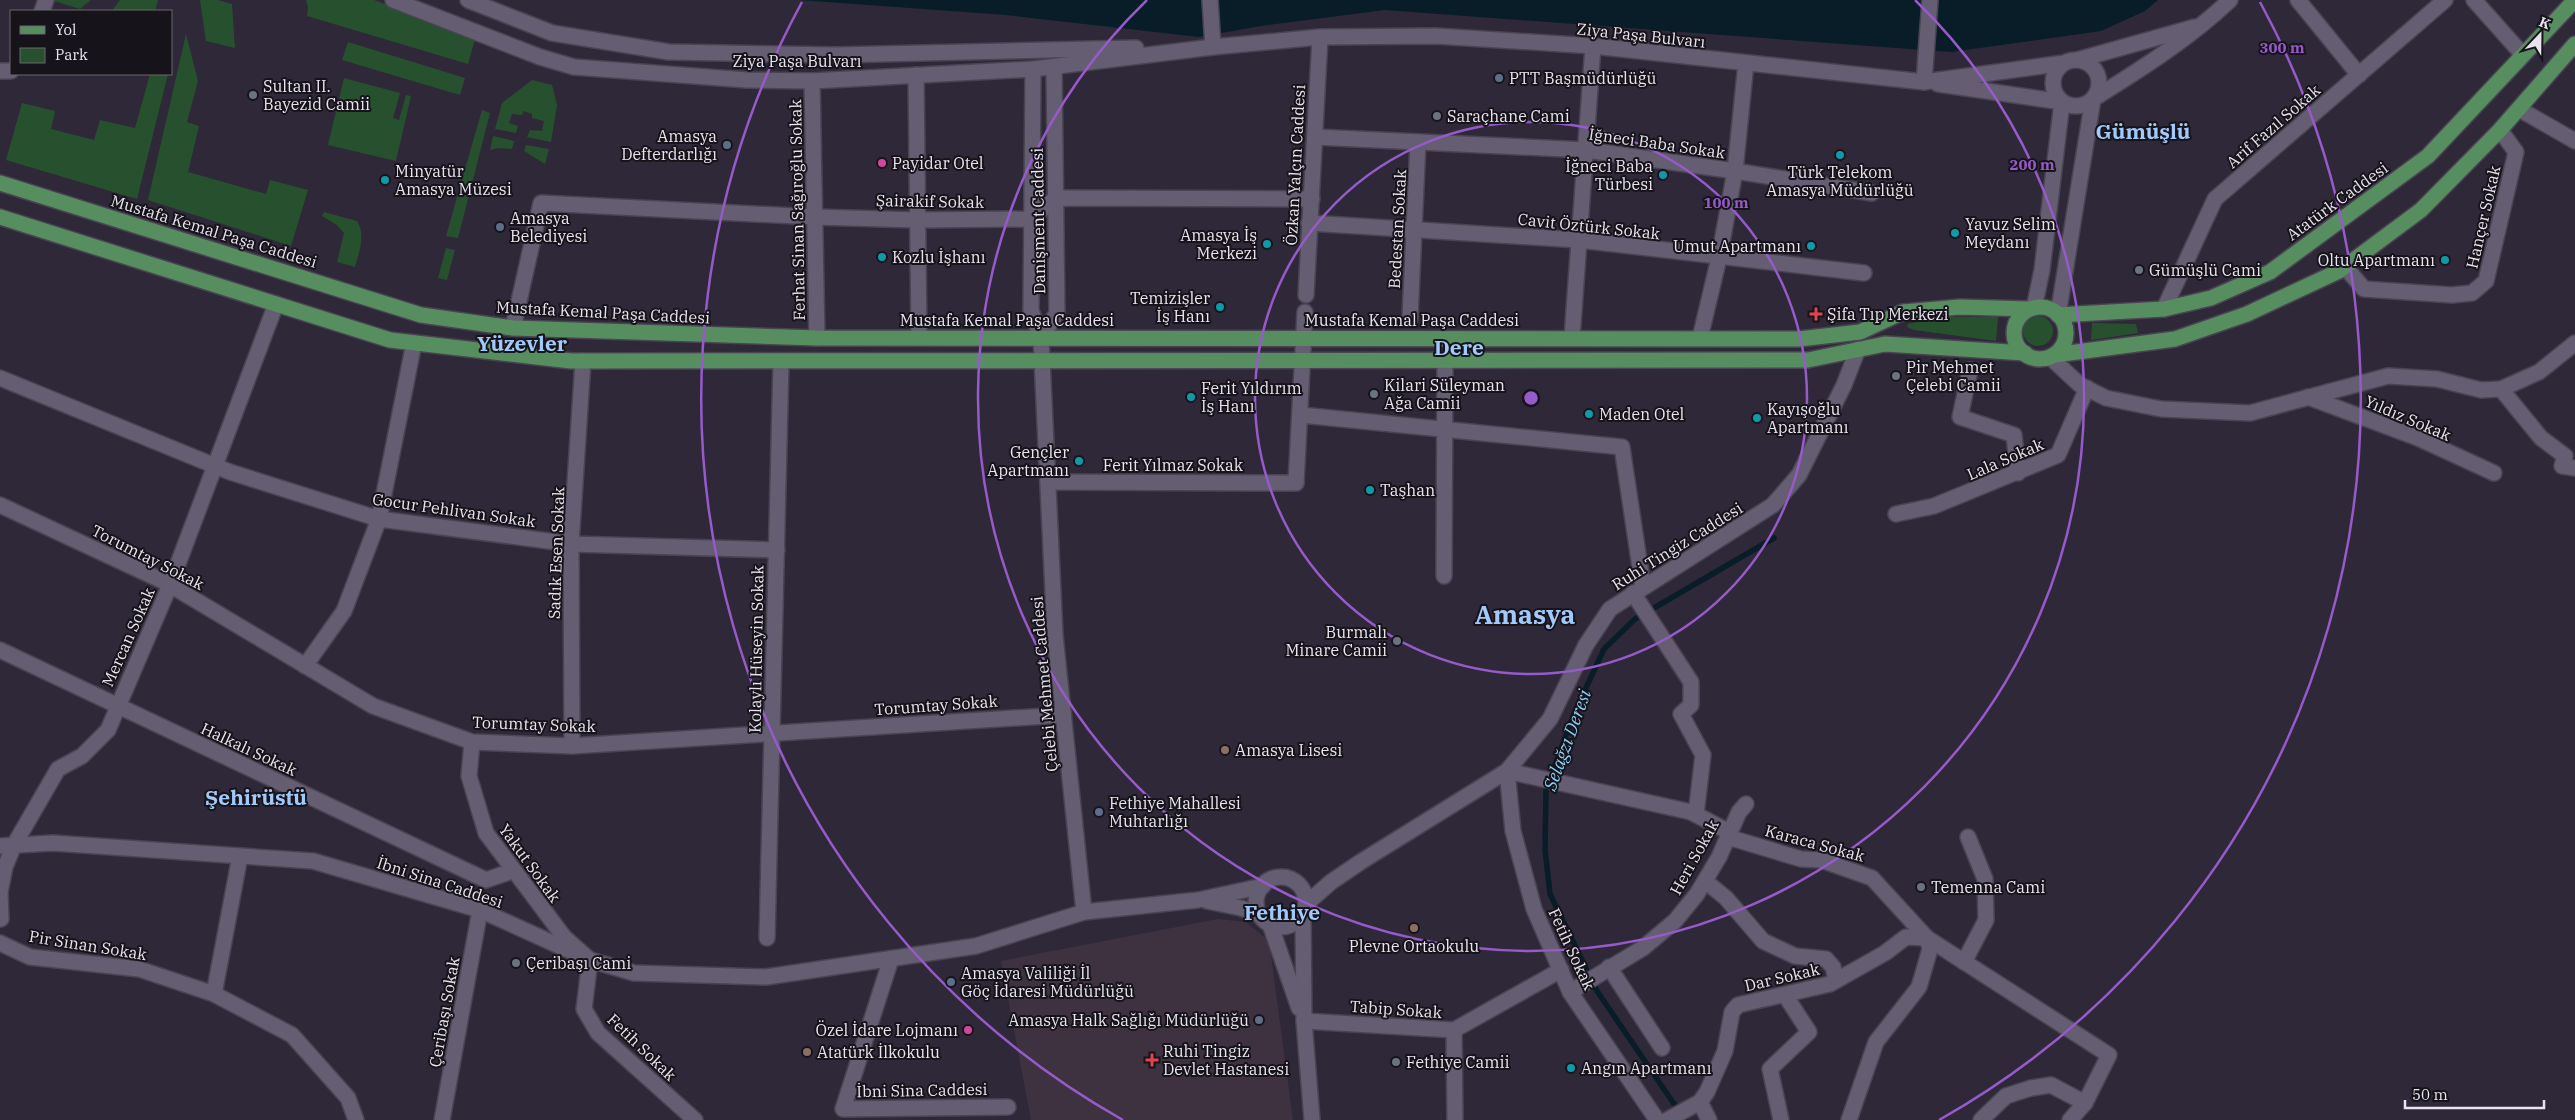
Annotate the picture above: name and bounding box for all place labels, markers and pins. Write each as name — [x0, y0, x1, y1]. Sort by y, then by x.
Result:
place label: PTT Başmüdürlüğü — [1509, 68, 1657, 88]
marker: PTT Başmüdürlüğü — [1493, 72, 1505, 84]
place label: Sultan II. Bayezid Camii — [263, 76, 370, 114]
marker: Sultan II. Bayezid Camii — [247, 89, 259, 101]
place label: Saraçhane Cami — [1447, 106, 1570, 126]
marker: Saraçhane Cami — [1431, 110, 1443, 122]
place label: Amasya Defterdarlığı — [621, 126, 717, 164]
marker: Amasya Defterdarlığı — [721, 139, 733, 151]
marker: Türk Telekom Amasya Müdürlüğü — [1834, 149, 1846, 161]
place label: Payidar Otel — [892, 153, 984, 173]
place label: İğneci Baba Türbesi — [1565, 156, 1653, 194]
marker: Payidar Otel — [876, 157, 888, 169]
place label: Minyatür Amasya Müzesi — [395, 161, 512, 199]
place label: Türk Telekom Amasya Müdürlüğü — [1766, 162, 1914, 200]
marker: İğneci Baba Türbesi — [1657, 169, 1669, 181]
marker: Minyatür Amasya Müzesi — [379, 174, 391, 186]
place label: Amasya Belediyesi — [510, 208, 587, 246]
place label: Yavuz Selim Meydanı — [1965, 214, 2056, 252]
marker: Amasya Belediyesi — [494, 221, 506, 233]
place label: Amasya İş Merkezi — [1180, 225, 1257, 263]
marker: Yavuz Selim Meydanı — [1949, 227, 1961, 239]
place label: Umut Apartmanı — [1673, 236, 1801, 256]
marker: Amasya İş Merkezi — [1261, 238, 1273, 250]
marker: Umut Apartmanı — [1805, 240, 1817, 252]
place label: Kozlu İşhanı — [892, 247, 986, 267]
place label: Oltu Apartmanı — [2318, 250, 2435, 270]
marker: Kozlu İşhanı — [876, 251, 888, 263]
marker: Oltu Apartmanı — [2439, 254, 2451, 266]
place label: Gümüşlü Cami — [2149, 260, 2261, 280]
marker: Gümüşlü Cami — [2133, 264, 2145, 276]
place label: Temizişler İş Hanı — [1130, 288, 1210, 326]
marker: Temizişler İş Hanı — [1214, 301, 1226, 313]
place label: Şifa Tıp Merkezi — [1827, 304, 1949, 324]
marker: Şifa Tıp Merkezi — [1809, 307, 1823, 321]
place label: Pir Mehmet Çelebi Camii — [1906, 357, 2001, 395]
marker: Pir Mehmet Çelebi Camii — [1890, 370, 1902, 382]
place label: Kilari Süleyman Ağa Camii — [1384, 375, 1505, 413]
place label: Ferit Yıldırım İş Hanı — [1201, 378, 1302, 416]
marker: Kilari Süleyman Ağa Camii — [1368, 388, 1380, 400]
centre of rings — [1522, 389, 1540, 407]
marker: Ferit Yıldırım İş Hanı — [1185, 391, 1197, 403]
place label: Kayışoğlu Apartmanı — [1767, 399, 1849, 437]
place label: Maden Otel — [1599, 404, 1685, 424]
marker: Maden Otel — [1583, 408, 1595, 420]
marker: Kayışoğlu Apartmanı — [1751, 412, 1763, 424]
place label: Gençler Apartmanı — [987, 442, 1069, 480]
marker: Gençler Apartmanı — [1073, 455, 1085, 467]
place label: Taşhan — [1380, 480, 1435, 500]
marker: Taşhan — [1364, 484, 1376, 496]
place label: Burmalı Minare Camii — [1285, 622, 1387, 660]
marker: Burmalı Minare Camii — [1391, 635, 1403, 647]
place label: Amasya Lisesi — [1235, 740, 1342, 760]
marker: Amasya Lisesi — [1219, 744, 1231, 756]
place label: Fethiye Mahallesi Muhtarlığı — [1109, 793, 1241, 831]
marker: Fethiye Mahallesi Muhtarlığı — [1093, 806, 1105, 818]
place label: Temenna Cami — [1931, 877, 2045, 897]
marker: Temenna Cami — [1915, 881, 1927, 893]
marker: Plevne Ortaokulu — [1408, 922, 1420, 934]
place label: Plevne Ortaokulu — [1349, 936, 1479, 956]
place label: Çeribaşı Cami — [526, 953, 631, 973]
marker: Çeribaşı Cami — [510, 957, 522, 969]
place label: Amasya Valiliği İl Göç İdaresi Müdürlüğü — [961, 963, 1134, 1001]
marker: Amasya Valiliği İl Göç İdaresi Müdürlüğü — [945, 976, 957, 988]
place label: Amasya Halk Sağlığı Müdürlüğü — [1008, 1010, 1249, 1030]
marker: Amasya Halk Sağlığı Müdürlüğü — [1253, 1014, 1265, 1026]
place label: Özel İdare Lojmanı — [815, 1020, 958, 1040]
marker: Özel İdare Lojmanı — [962, 1024, 974, 1036]
place label: Ruhi Tingiz Devlet Hastanesi — [1163, 1041, 1289, 1079]
place label: Atatürk İlkokulu — [817, 1042, 940, 1062]
marker: Atatürk İlkokulu — [801, 1046, 813, 1058]
place label: Fethiye Camii — [1406, 1052, 1510, 1072]
marker: Ruhi Tingiz Devlet Hastanesi — [1145, 1053, 1159, 1067]
marker: Fethiye Camii — [1390, 1056, 1402, 1068]
place label: Angın Apartmanı — [1581, 1058, 1712, 1078]
marker: Angın Apartmanı — [1565, 1062, 1577, 1074]

